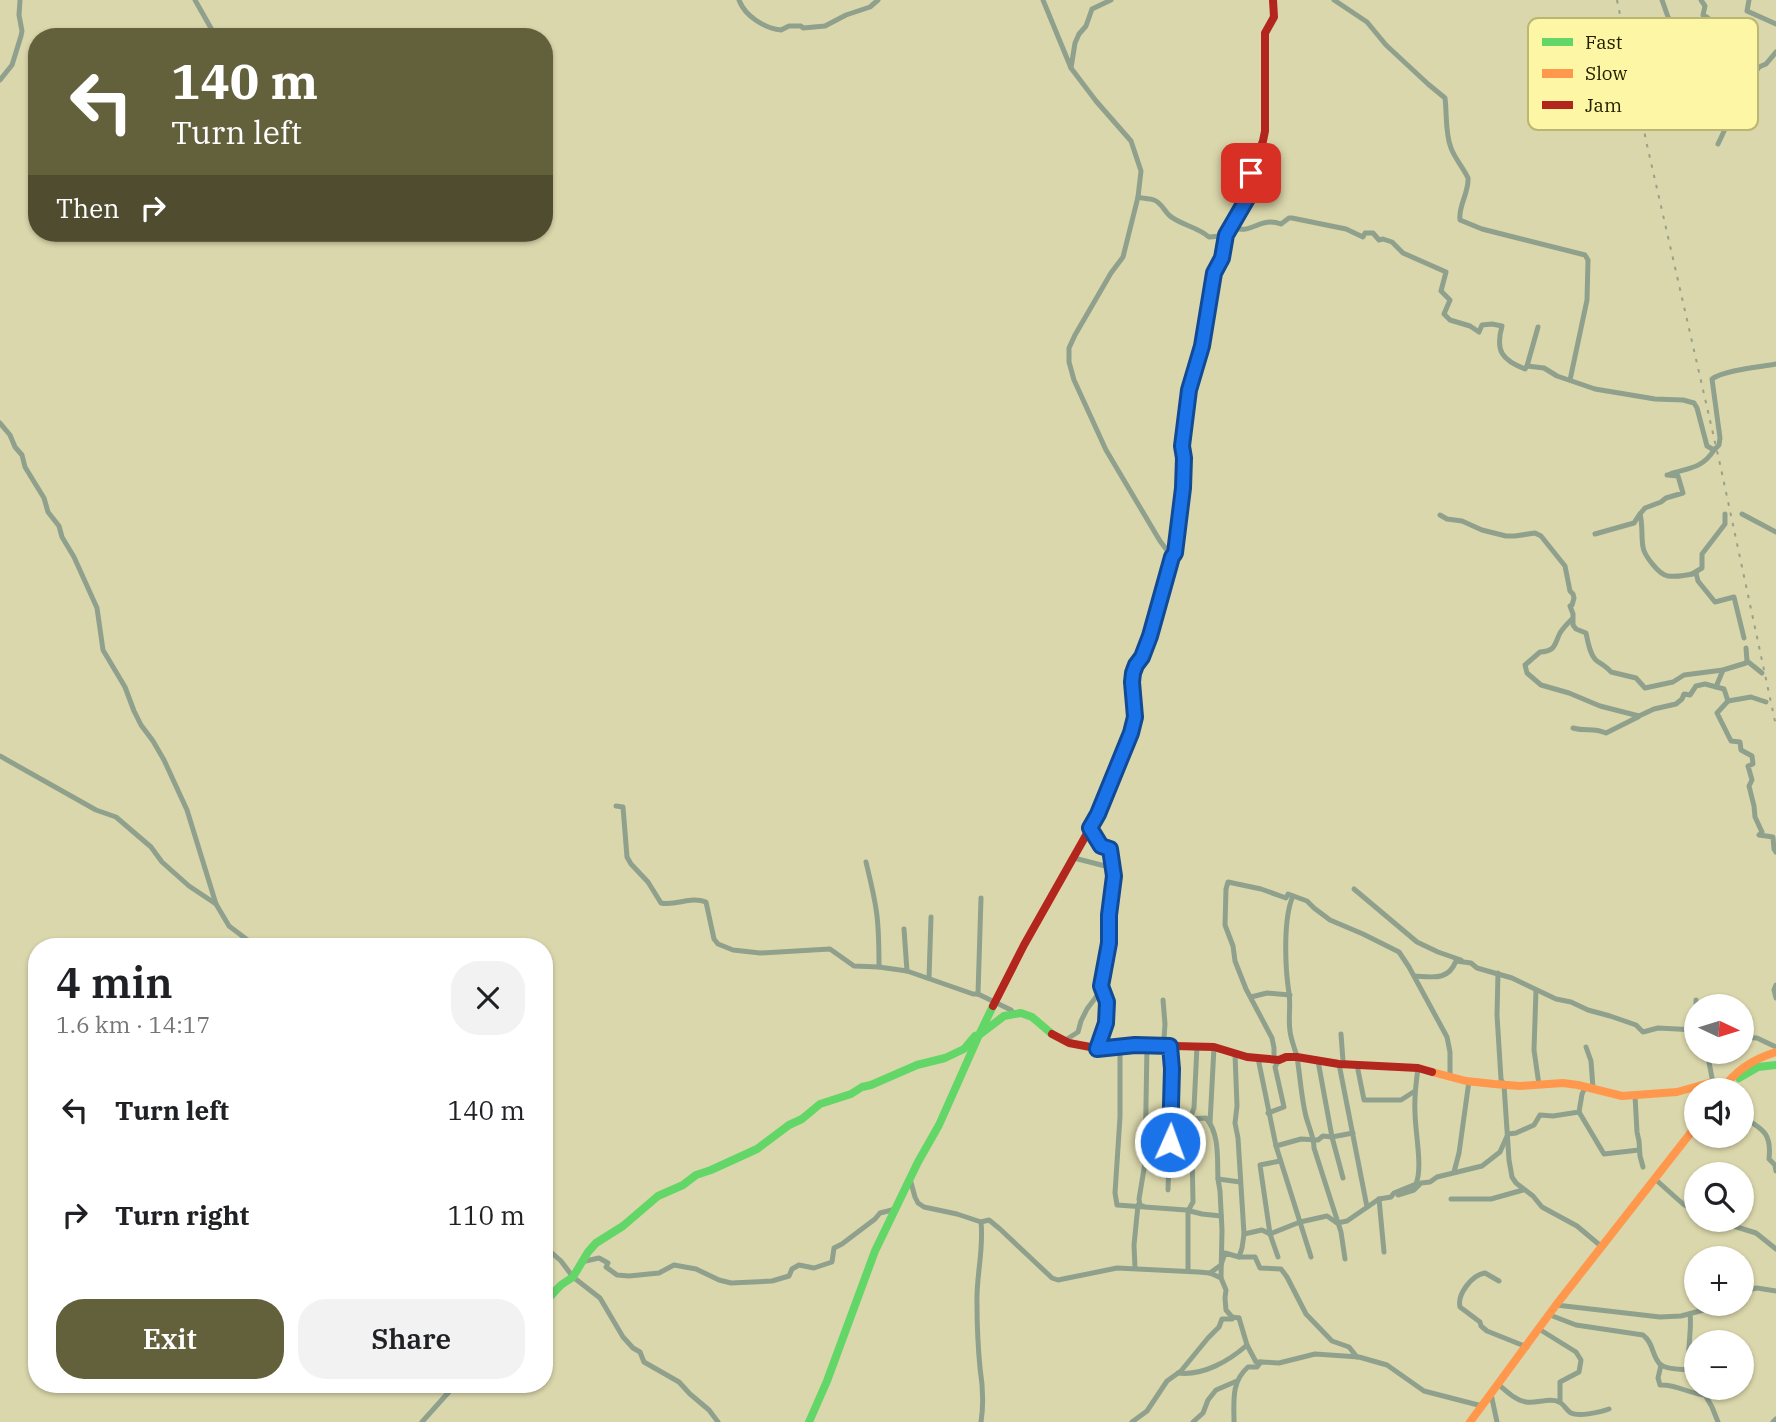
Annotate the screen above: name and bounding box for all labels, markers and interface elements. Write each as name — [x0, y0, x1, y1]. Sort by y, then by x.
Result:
legend — [1528, 18, 1758, 130]
text: Fast — [1585, 30, 1623, 54]
text: 140 m — [171, 49, 318, 112]
icon: left — [56, 56, 147, 147]
text: Slow — [1585, 61, 1627, 85]
text: Jam — [1585, 93, 1622, 117]
text: Turn left — [171, 111, 302, 153]
pin — [1221, 143, 1281, 203]
icon: arrive — [1232, 154, 1270, 192]
icon: right — [134, 189, 172, 227]
text: Then — [56, 191, 120, 225]
text: 4 min — [56, 955, 173, 1010]
button: close — [451, 961, 525, 1035]
north arrow — [1684, 994, 1754, 1064]
map controls — [1684, 994, 1754, 1400]
text: 1.6 km · 14:17 — [56, 1009, 210, 1039]
button: sound — [1684, 1078, 1754, 1148]
icon: left — [56, 1091, 94, 1129]
text: Turn left — [115, 1093, 229, 1127]
text: 140 m — [447, 1093, 525, 1127]
position arrow — [1133, 1105, 1207, 1179]
button: search — [1684, 1162, 1754, 1232]
icon: right — [56, 1196, 94, 1234]
text: Turn right — [115, 1198, 249, 1232]
text: 110 m — [447, 1198, 525, 1232]
button: + — [1684, 1246, 1754, 1316]
button: Exit — [56, 1299, 284, 1379]
button: Share — [298, 1299, 525, 1379]
button: − — [1684, 1330, 1754, 1400]

